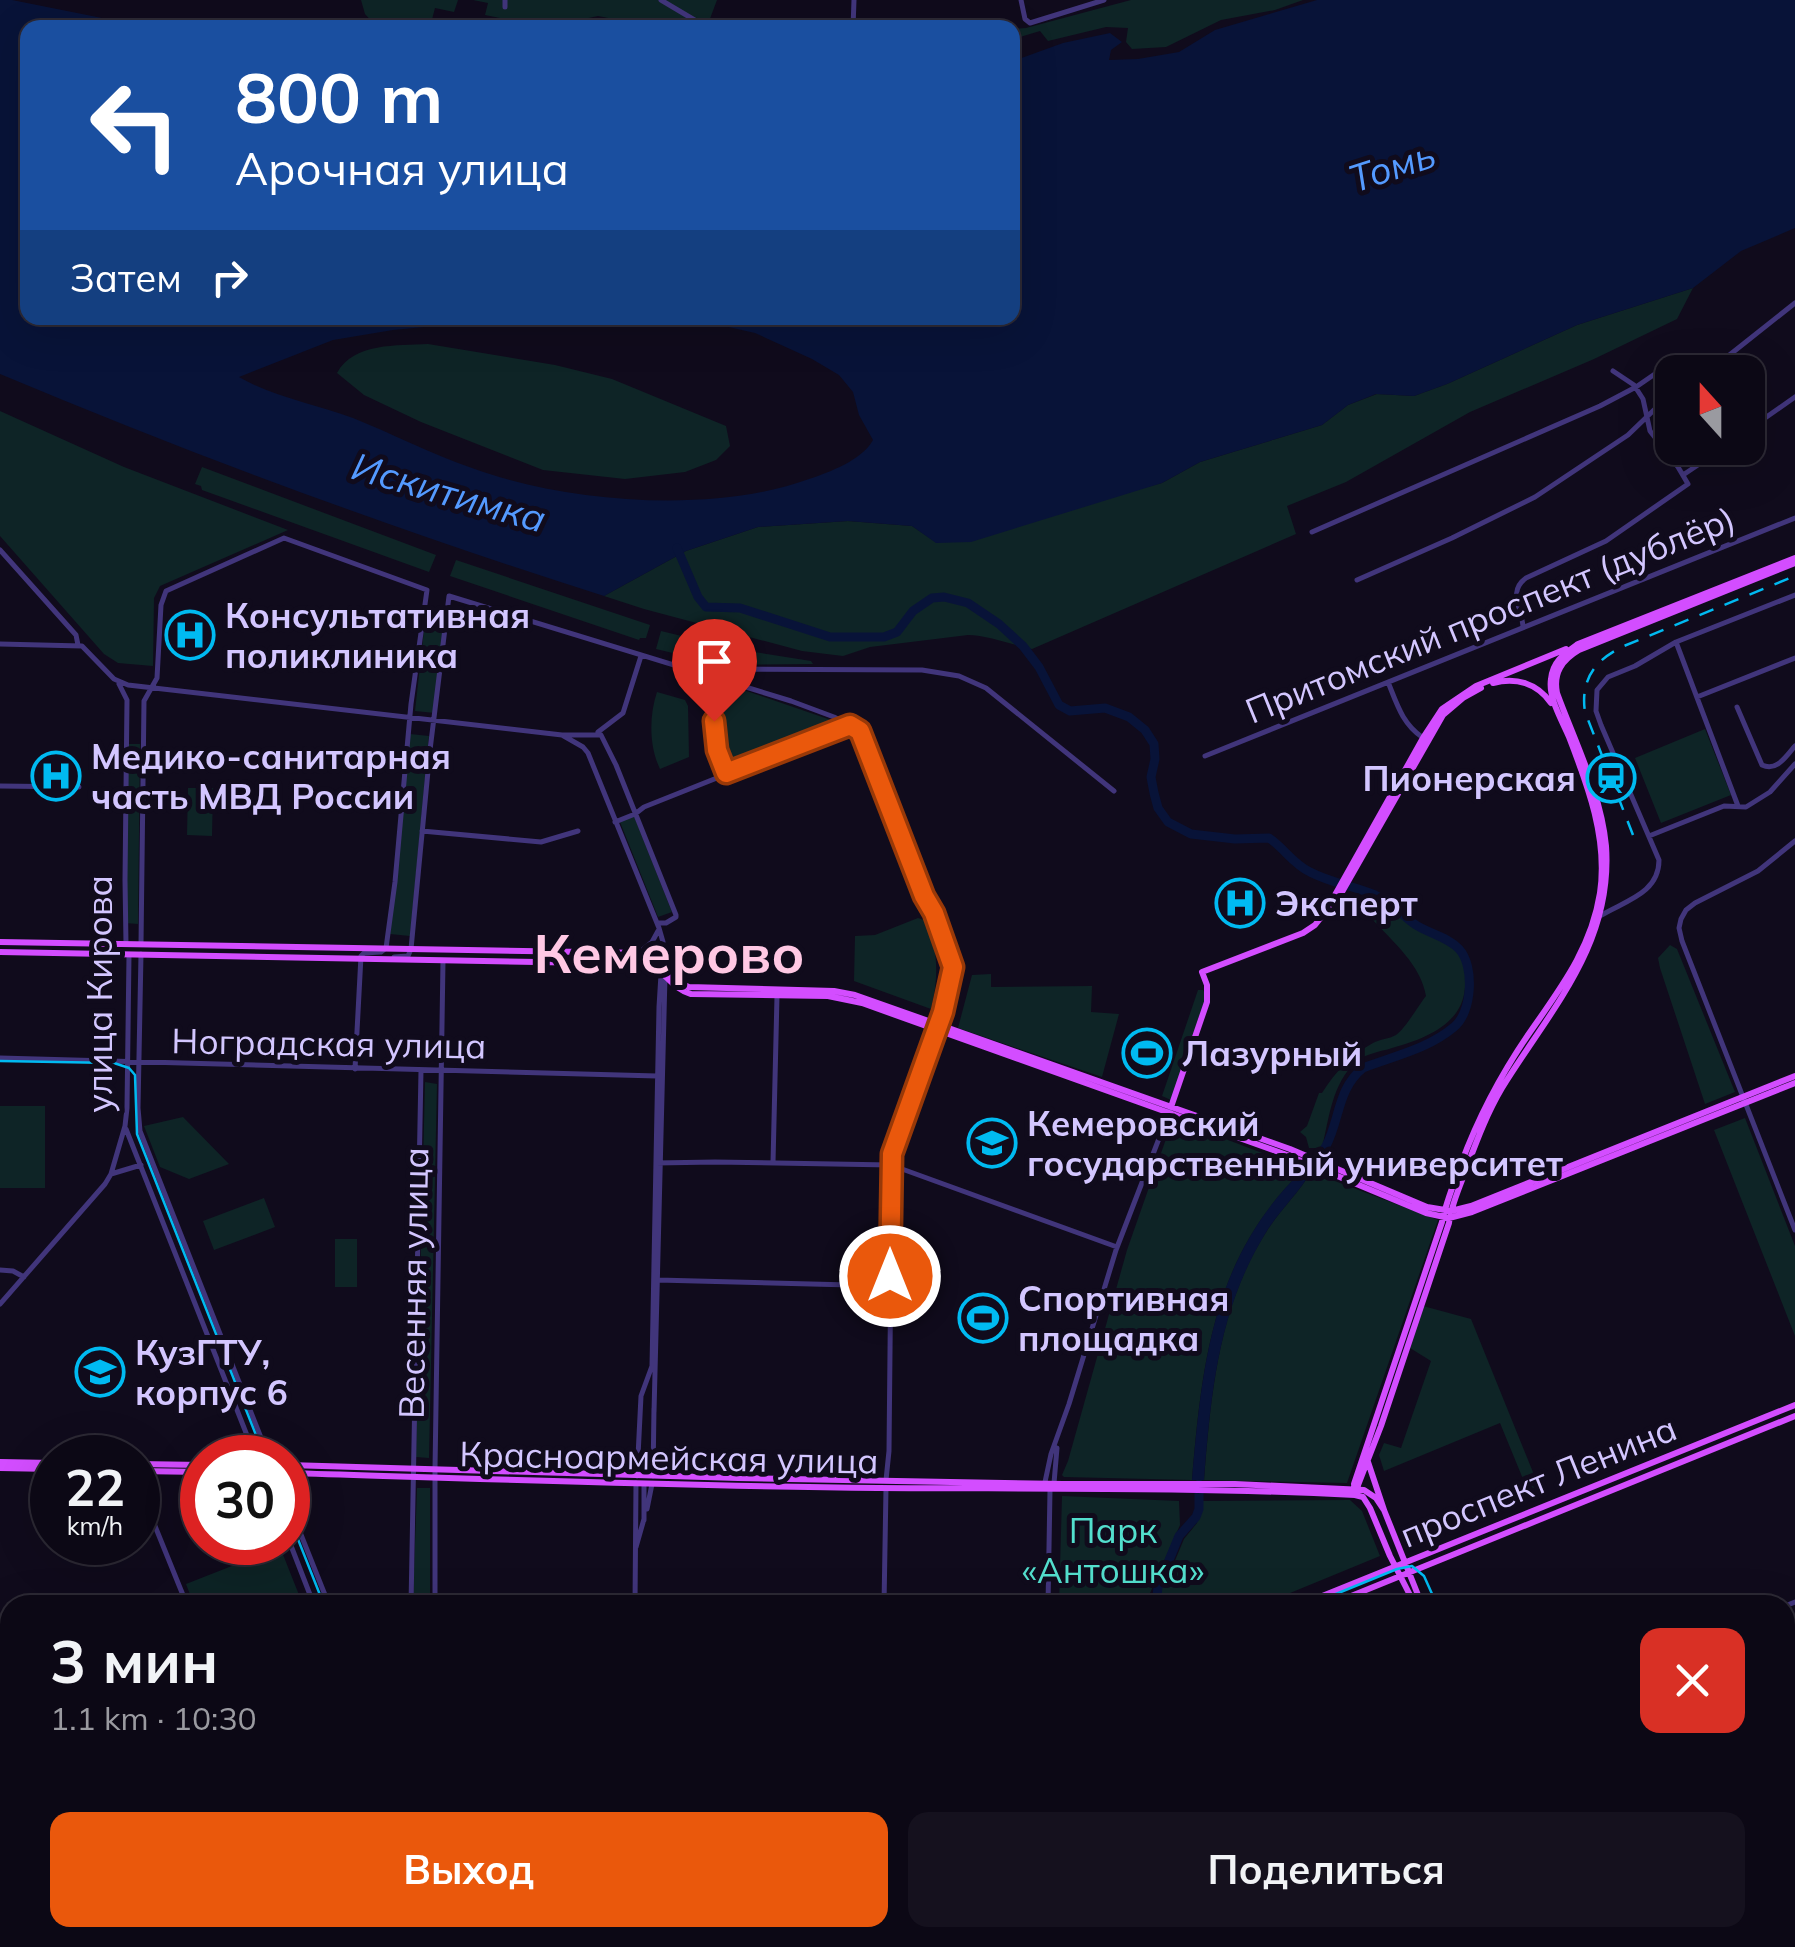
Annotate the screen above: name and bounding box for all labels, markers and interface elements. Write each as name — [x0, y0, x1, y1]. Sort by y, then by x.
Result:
text: 800 m — [235, 53, 443, 141]
icon: left — [70, 60, 200, 190]
water label: Томь — [1342, 129, 1442, 203]
text: Арочная улица — [235, 140, 569, 196]
icon: right — [202, 250, 257, 305]
text: Затем — [70, 254, 182, 302]
north arrow — [1655, 355, 1765, 465]
map controls — [1655, 355, 1765, 465]
water label: Искитимка — [346, 441, 552, 543]
street label: Притомский проспект (дублёр) — [1239, 496, 1741, 732]
place label: Консультативная поликлиника — [225, 593, 530, 677]
hospital icon: Консультативная поликлиника — [164, 609, 216, 661]
pin — [672, 619, 757, 722]
icon: arrive — [687, 634, 742, 689]
place label: Медико-санитарная часть МВД России — [91, 734, 451, 818]
hospital icon: Медико-санитарная часть МВД России — [30, 750, 82, 802]
station icon: Пионерская — [1585, 752, 1637, 804]
place label: Пионерская — [1363, 756, 1576, 800]
street label: улица Кирова — [77, 875, 121, 1113]
hospital icon: Эксперт — [1214, 877, 1266, 929]
place label: Эксперт — [1275, 881, 1418, 925]
district label: Кемерово — [533, 918, 805, 987]
street label: Ноградская улица — [171, 1018, 487, 1068]
sports icon: Лазурный — [1121, 1027, 1173, 1079]
place label: Лазурный — [1182, 1031, 1362, 1075]
place label: Кемеровский государственный университет — [1027, 1101, 1563, 1185]
school or university icon: Кемеровский государственный университет — [966, 1117, 1018, 1169]
street label: Весенняя улица — [389, 1147, 437, 1419]
position arrow — [838, 1224, 942, 1328]
place label: Спортивная площадка — [1018, 1276, 1229, 1360]
sports icon: Спортивная площадка — [957, 1292, 1009, 1344]
place label: КузГТУ, корпус 6 — [135, 1330, 288, 1414]
school or university icon: КузГТУ, корпус 6 — [74, 1346, 126, 1398]
street label: проспект Ленина — [1393, 1405, 1683, 1557]
street label: Красноармейская улица — [459, 1431, 879, 1483]
speed limit sign: 30 — [180, 1435, 310, 1565]
text: 22 — [65, 1456, 125, 1519]
park label: Парк «Антошка» — [1022, 1508, 1204, 1592]
text: km/h — [67, 1510, 123, 1541]
text: 3 мин — [50, 1623, 218, 1698]
button: close — [1640, 1628, 1745, 1733]
text: 1.1 km · 10:30 — [50, 1698, 257, 1738]
button: Выход — [50, 1812, 888, 1927]
button: Поделиться — [908, 1812, 1745, 1927]

